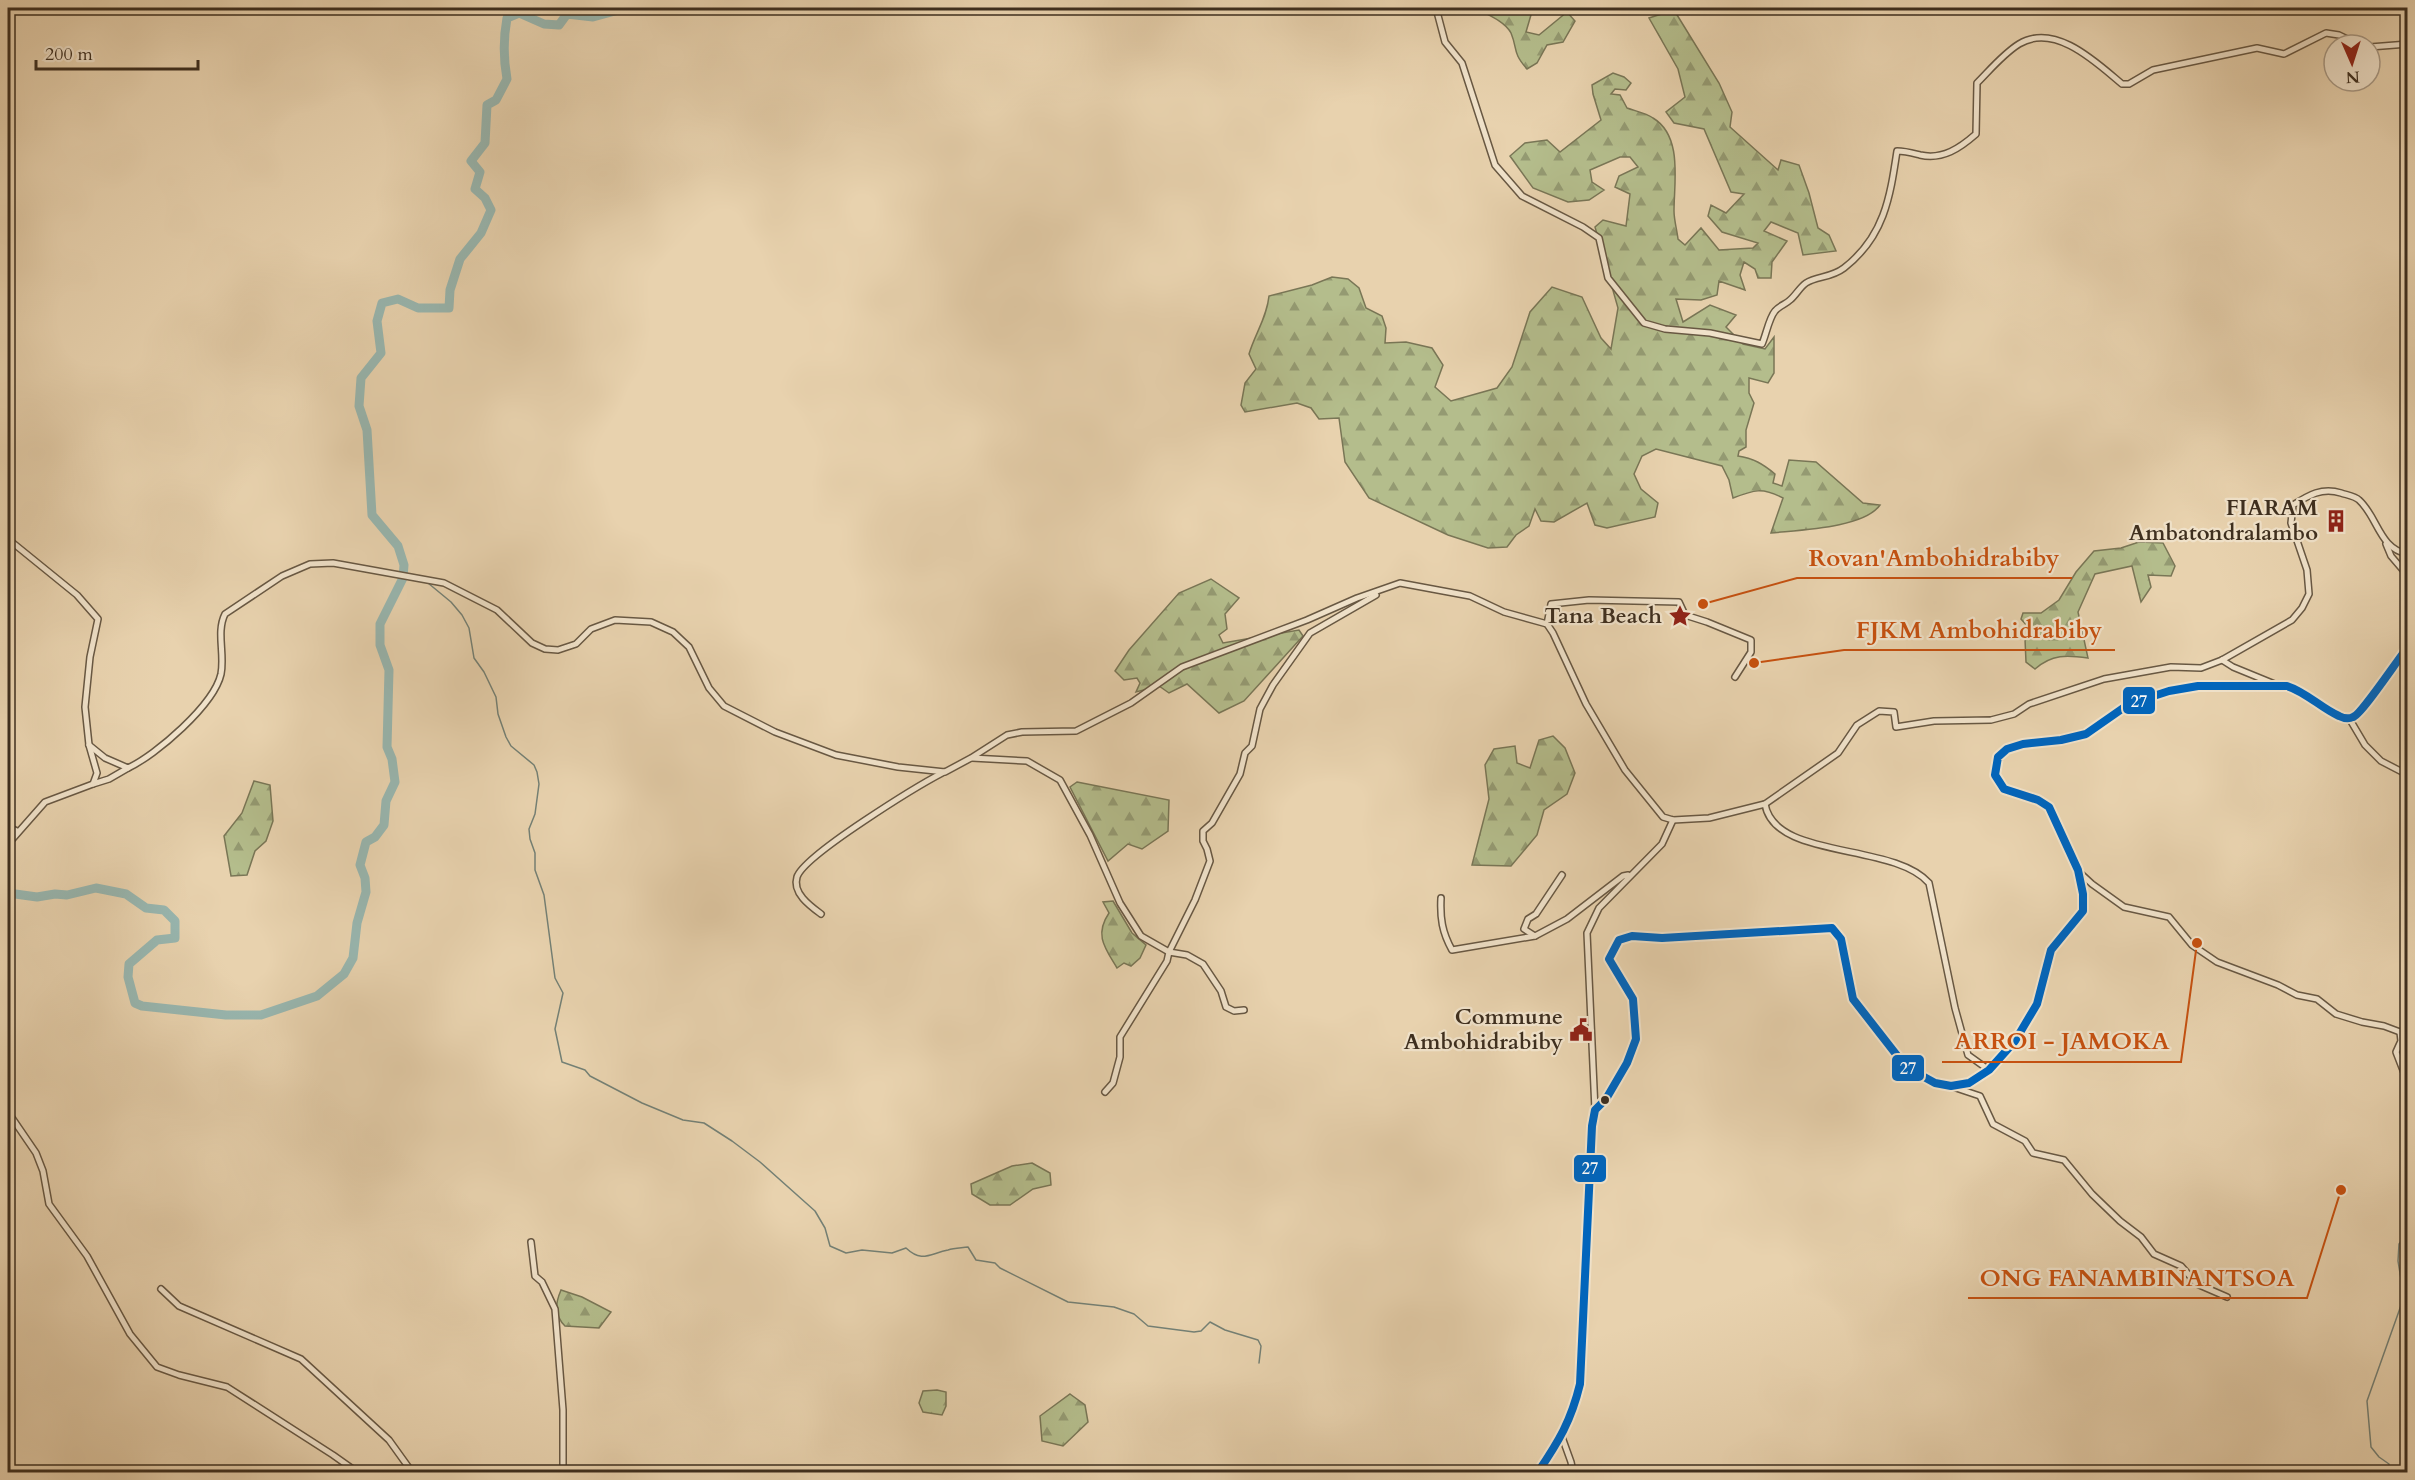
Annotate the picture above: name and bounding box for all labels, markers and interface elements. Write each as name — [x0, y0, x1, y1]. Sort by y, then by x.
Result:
scale bar — [36, 33, 198, 71]
north arrow — [2322, 33, 2382, 93]
text: 200 m — [45, 42, 93, 67]
text: N — [2345, 66, 2360, 88]
place label: FIARAM Ambatondralambo — [2129, 493, 2318, 548]
building icon: FIARAM Ambatondralambo — [2323, 508, 2349, 534]
callout: Rovan'Ambohidrabiby — [1797, 536, 2072, 578]
text: Rovan'Ambohidrabiby — [1808, 542, 2060, 575]
place label: Tana Beach — [1544, 601, 1662, 631]
place icon: Tana Beach — [1667, 603, 1693, 629]
callout: FJKM Ambohidrabiby — [1844, 608, 2115, 650]
text: FJKM Ambohidrabiby — [1856, 614, 2103, 647]
line badge: 27 — [2122, 686, 2156, 715]
text: 27 — [2131, 691, 2147, 713]
place label: Commune Ambohidrabiby — [1404, 1002, 1563, 1057]
public building icon: Commune Ambohidrabiby — [1568, 1017, 1594, 1043]
callout: ARROI - JAMOKA — [1942, 1020, 2181, 1062]
text: ARROI - JAMOKA — [1954, 1025, 2170, 1058]
line badge: 27 — [1891, 1054, 1925, 1082]
text: 27 — [1900, 1058, 1916, 1080]
unlabelled marker — [1599, 1094, 1611, 1106]
line badge: 27 — [1573, 1154, 1607, 1183]
text: 27 — [1582, 1158, 1598, 1180]
callout: ONG FANAMBINANTSOA — [1968, 1256, 2307, 1298]
text: ONG FANAMBINANTSOA — [1979, 1262, 2295, 1295]

